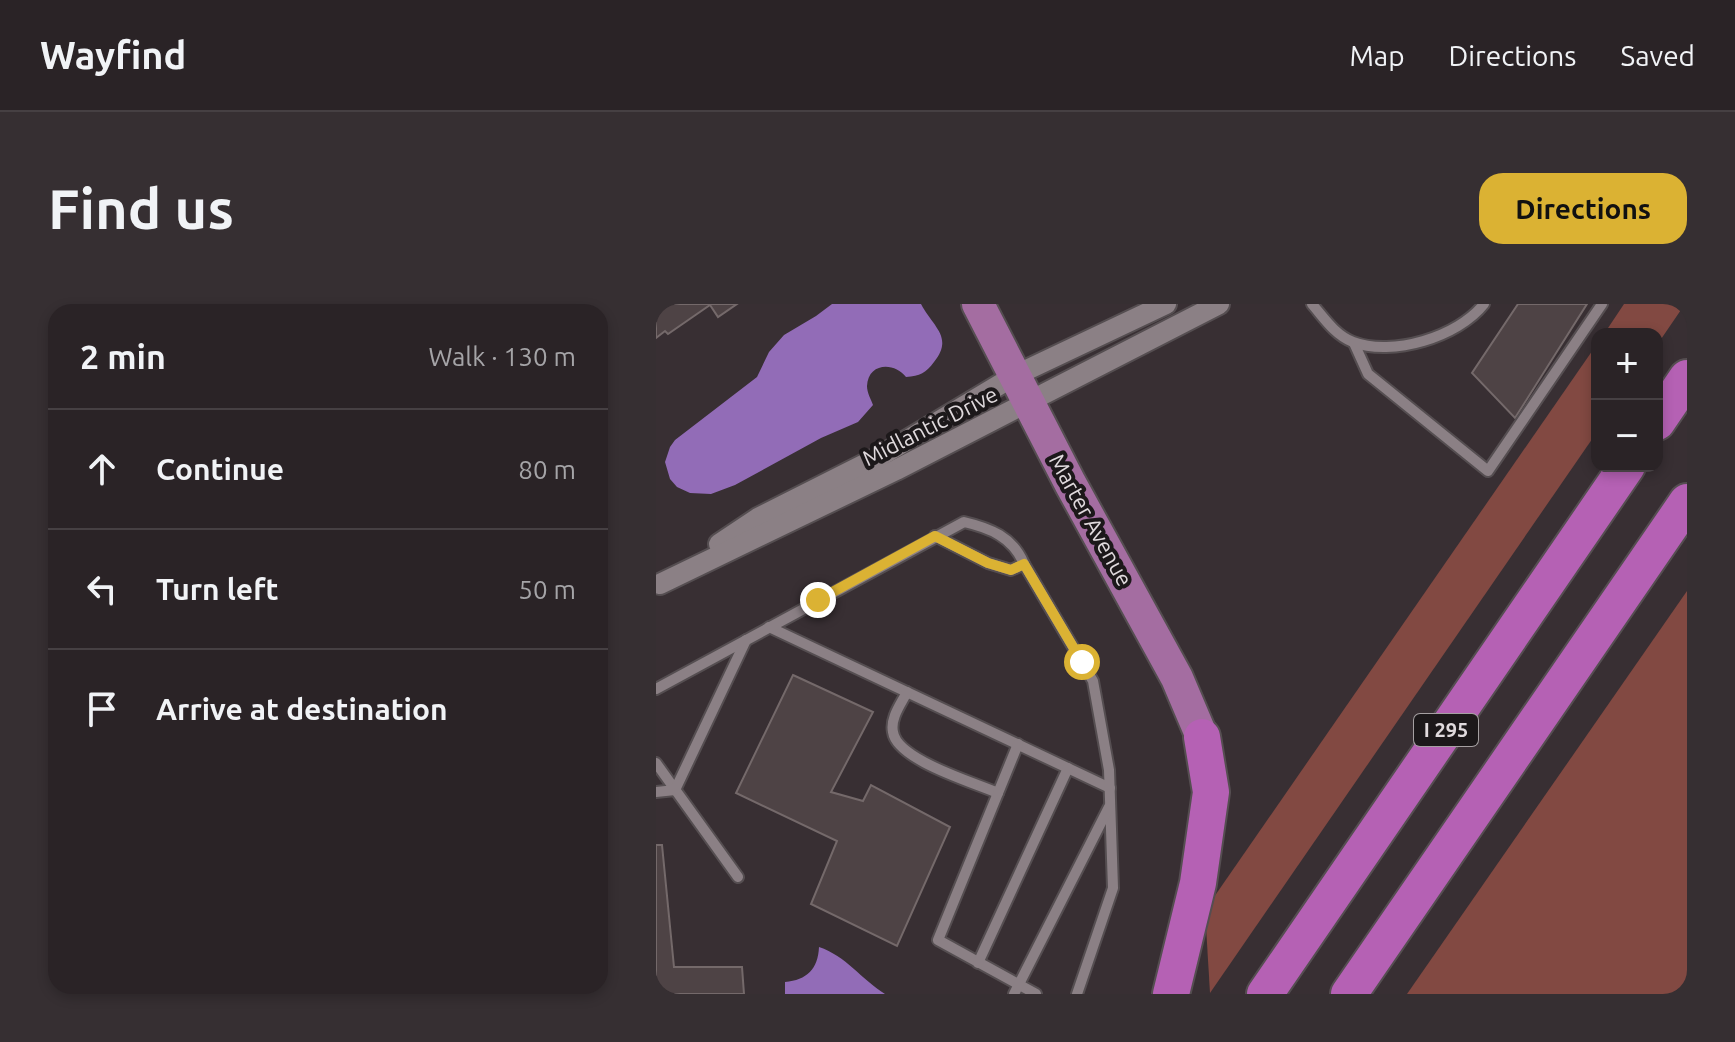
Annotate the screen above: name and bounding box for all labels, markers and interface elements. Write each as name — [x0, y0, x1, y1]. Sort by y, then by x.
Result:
text: Wayfind — [40, 34, 186, 76]
text: Map — [1349, 40, 1405, 71]
text: Directions — [1449, 40, 1576, 71]
text: Saved — [1620, 40, 1695, 71]
button: Directions — [1479, 173, 1687, 244]
text: Find us — [48, 177, 234, 240]
map controls — [1591, 328, 1663, 472]
button: + — [1591, 328, 1663, 400]
text: 2 min — [80, 337, 166, 375]
text: Walk · 130 m — [428, 342, 576, 371]
street label: Midlantic Drive — [858, 381, 1002, 470]
button: − — [1591, 400, 1663, 472]
icon: ahead — [80, 447, 124, 491]
street label: Marter Avenue — [1045, 449, 1138, 590]
text: Continue — [156, 452, 284, 486]
text: 80 m — [518, 455, 576, 484]
icon: left — [80, 567, 124, 611]
text: Turn left — [156, 572, 278, 606]
text: 50 m — [518, 575, 576, 604]
route end — [800, 582, 836, 618]
route start — [1064, 644, 1100, 680]
icon: arrive — [80, 687, 124, 731]
text: Arrive at destination — [156, 692, 448, 726]
road number: I 295 — [1414, 714, 1478, 746]

